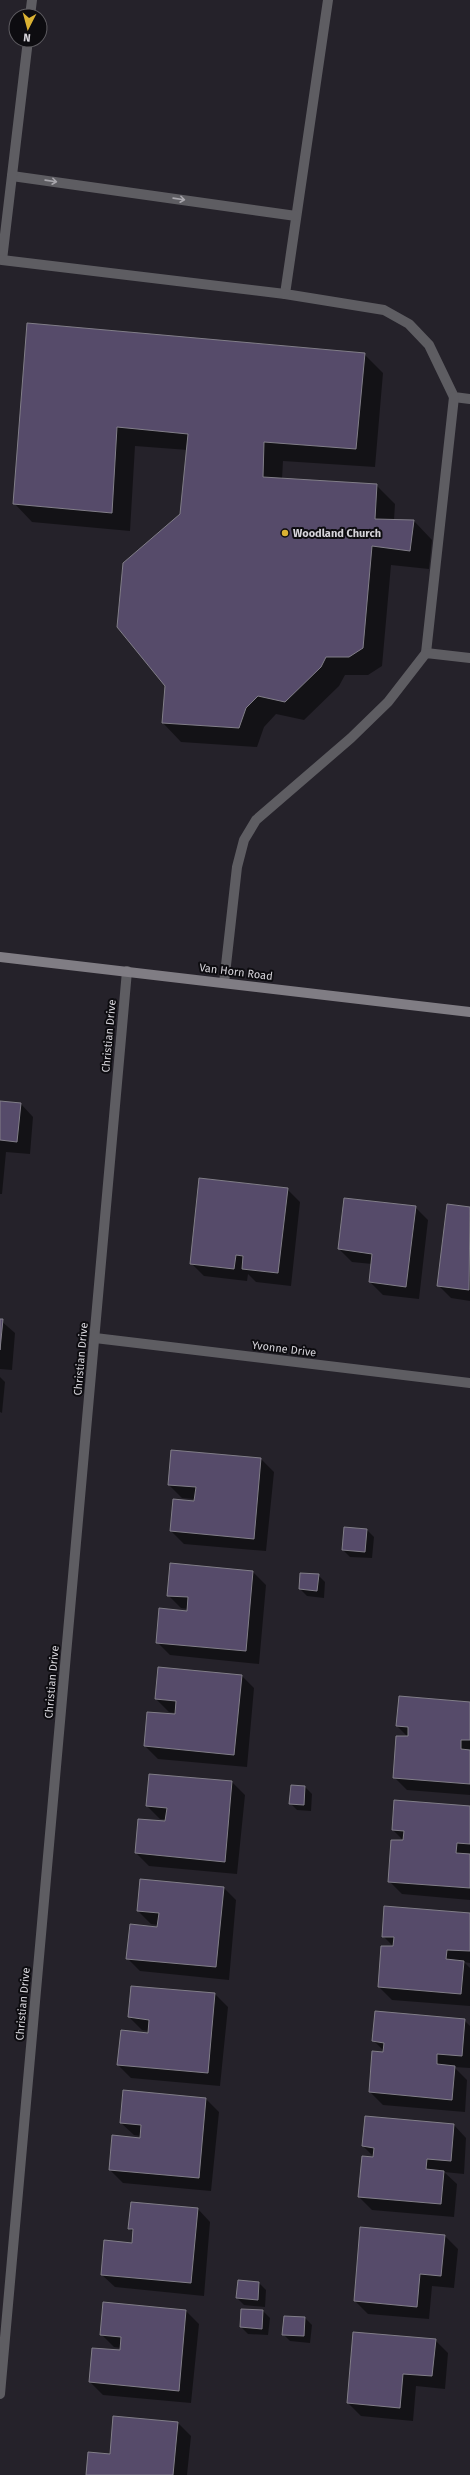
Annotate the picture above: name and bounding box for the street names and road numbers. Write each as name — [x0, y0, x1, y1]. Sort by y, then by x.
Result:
street label: Van Horn Road — [199, 961, 273, 983]
street label: Christian Drive — [99, 999, 119, 1073]
street label: Christian Drive — [71, 1322, 91, 1396]
street label: Yvonne Drive — [251, 1339, 317, 1359]
street label: Christian Drive — [42, 1645, 62, 1719]
street label: Christian Drive — [13, 1967, 33, 2041]

